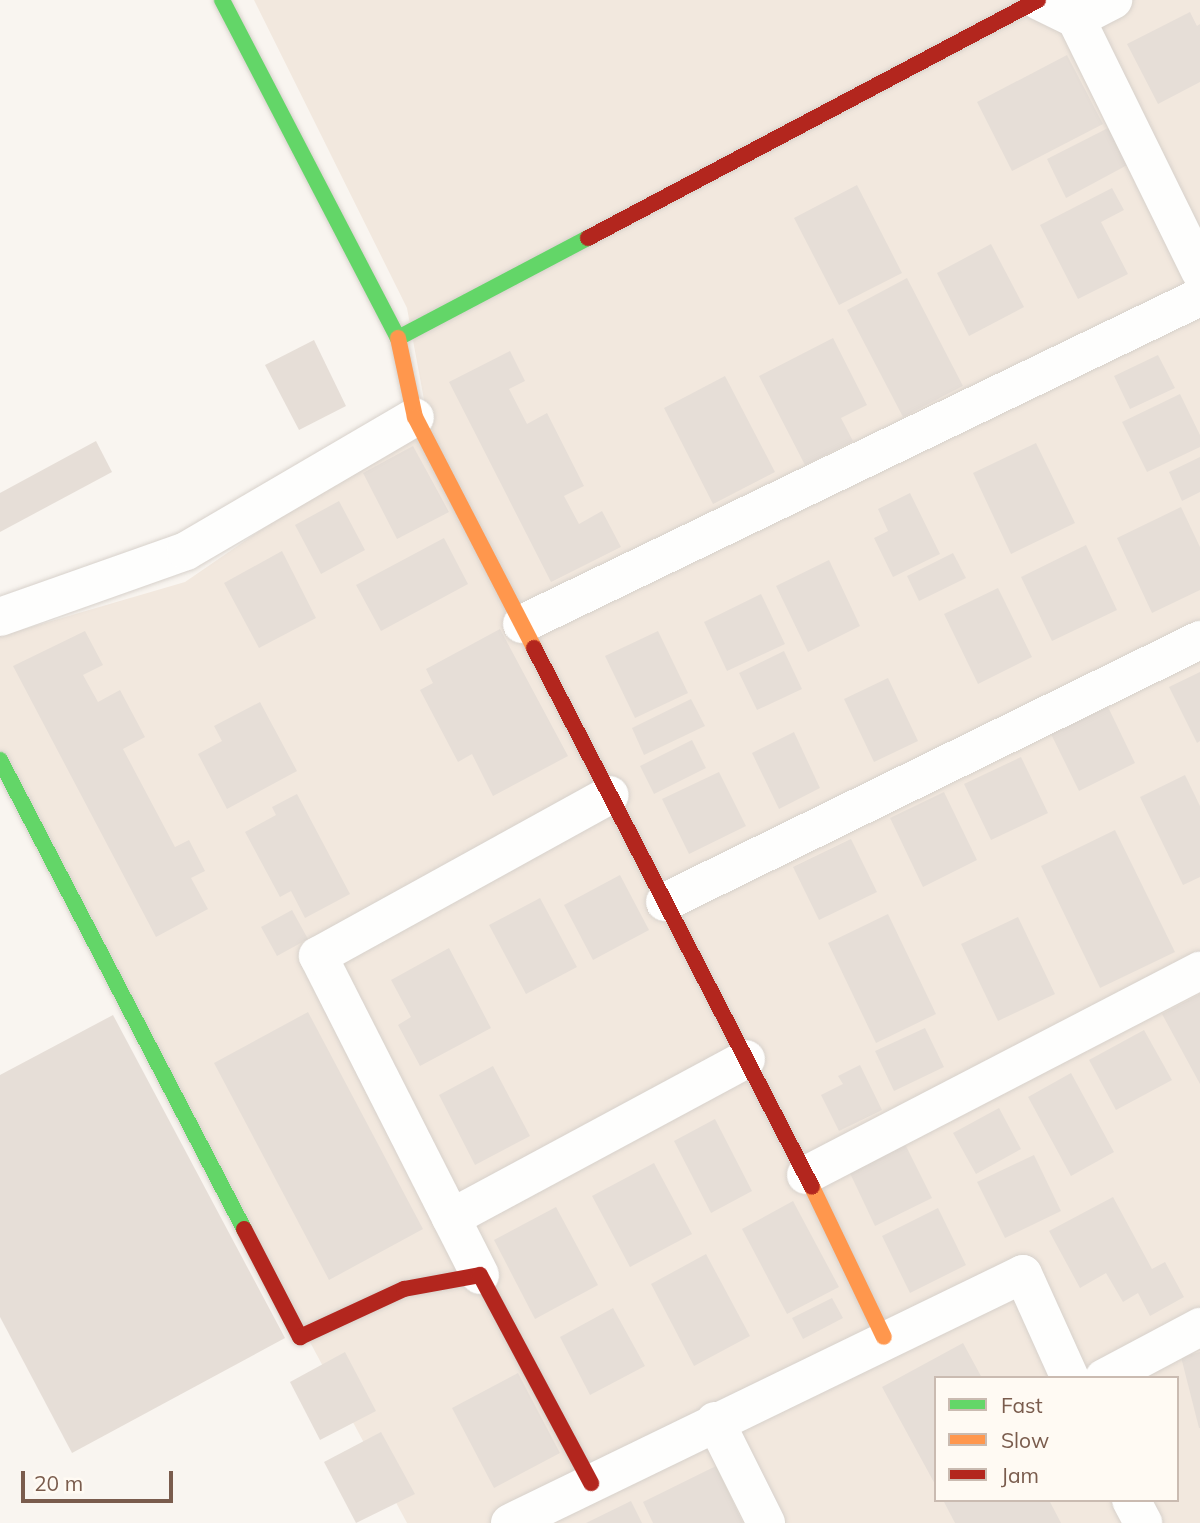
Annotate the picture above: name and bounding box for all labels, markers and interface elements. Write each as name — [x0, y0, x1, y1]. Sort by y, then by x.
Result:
legend — [934, 1376, 1179, 1502]
text: Fast — [1001, 1392, 1043, 1418]
text: Slow — [1001, 1427, 1049, 1453]
scale bar — [24, 1456, 177, 1500]
text: Jam — [1001, 1462, 1039, 1488]
text: 20 m — [34, 1470, 83, 1496]

